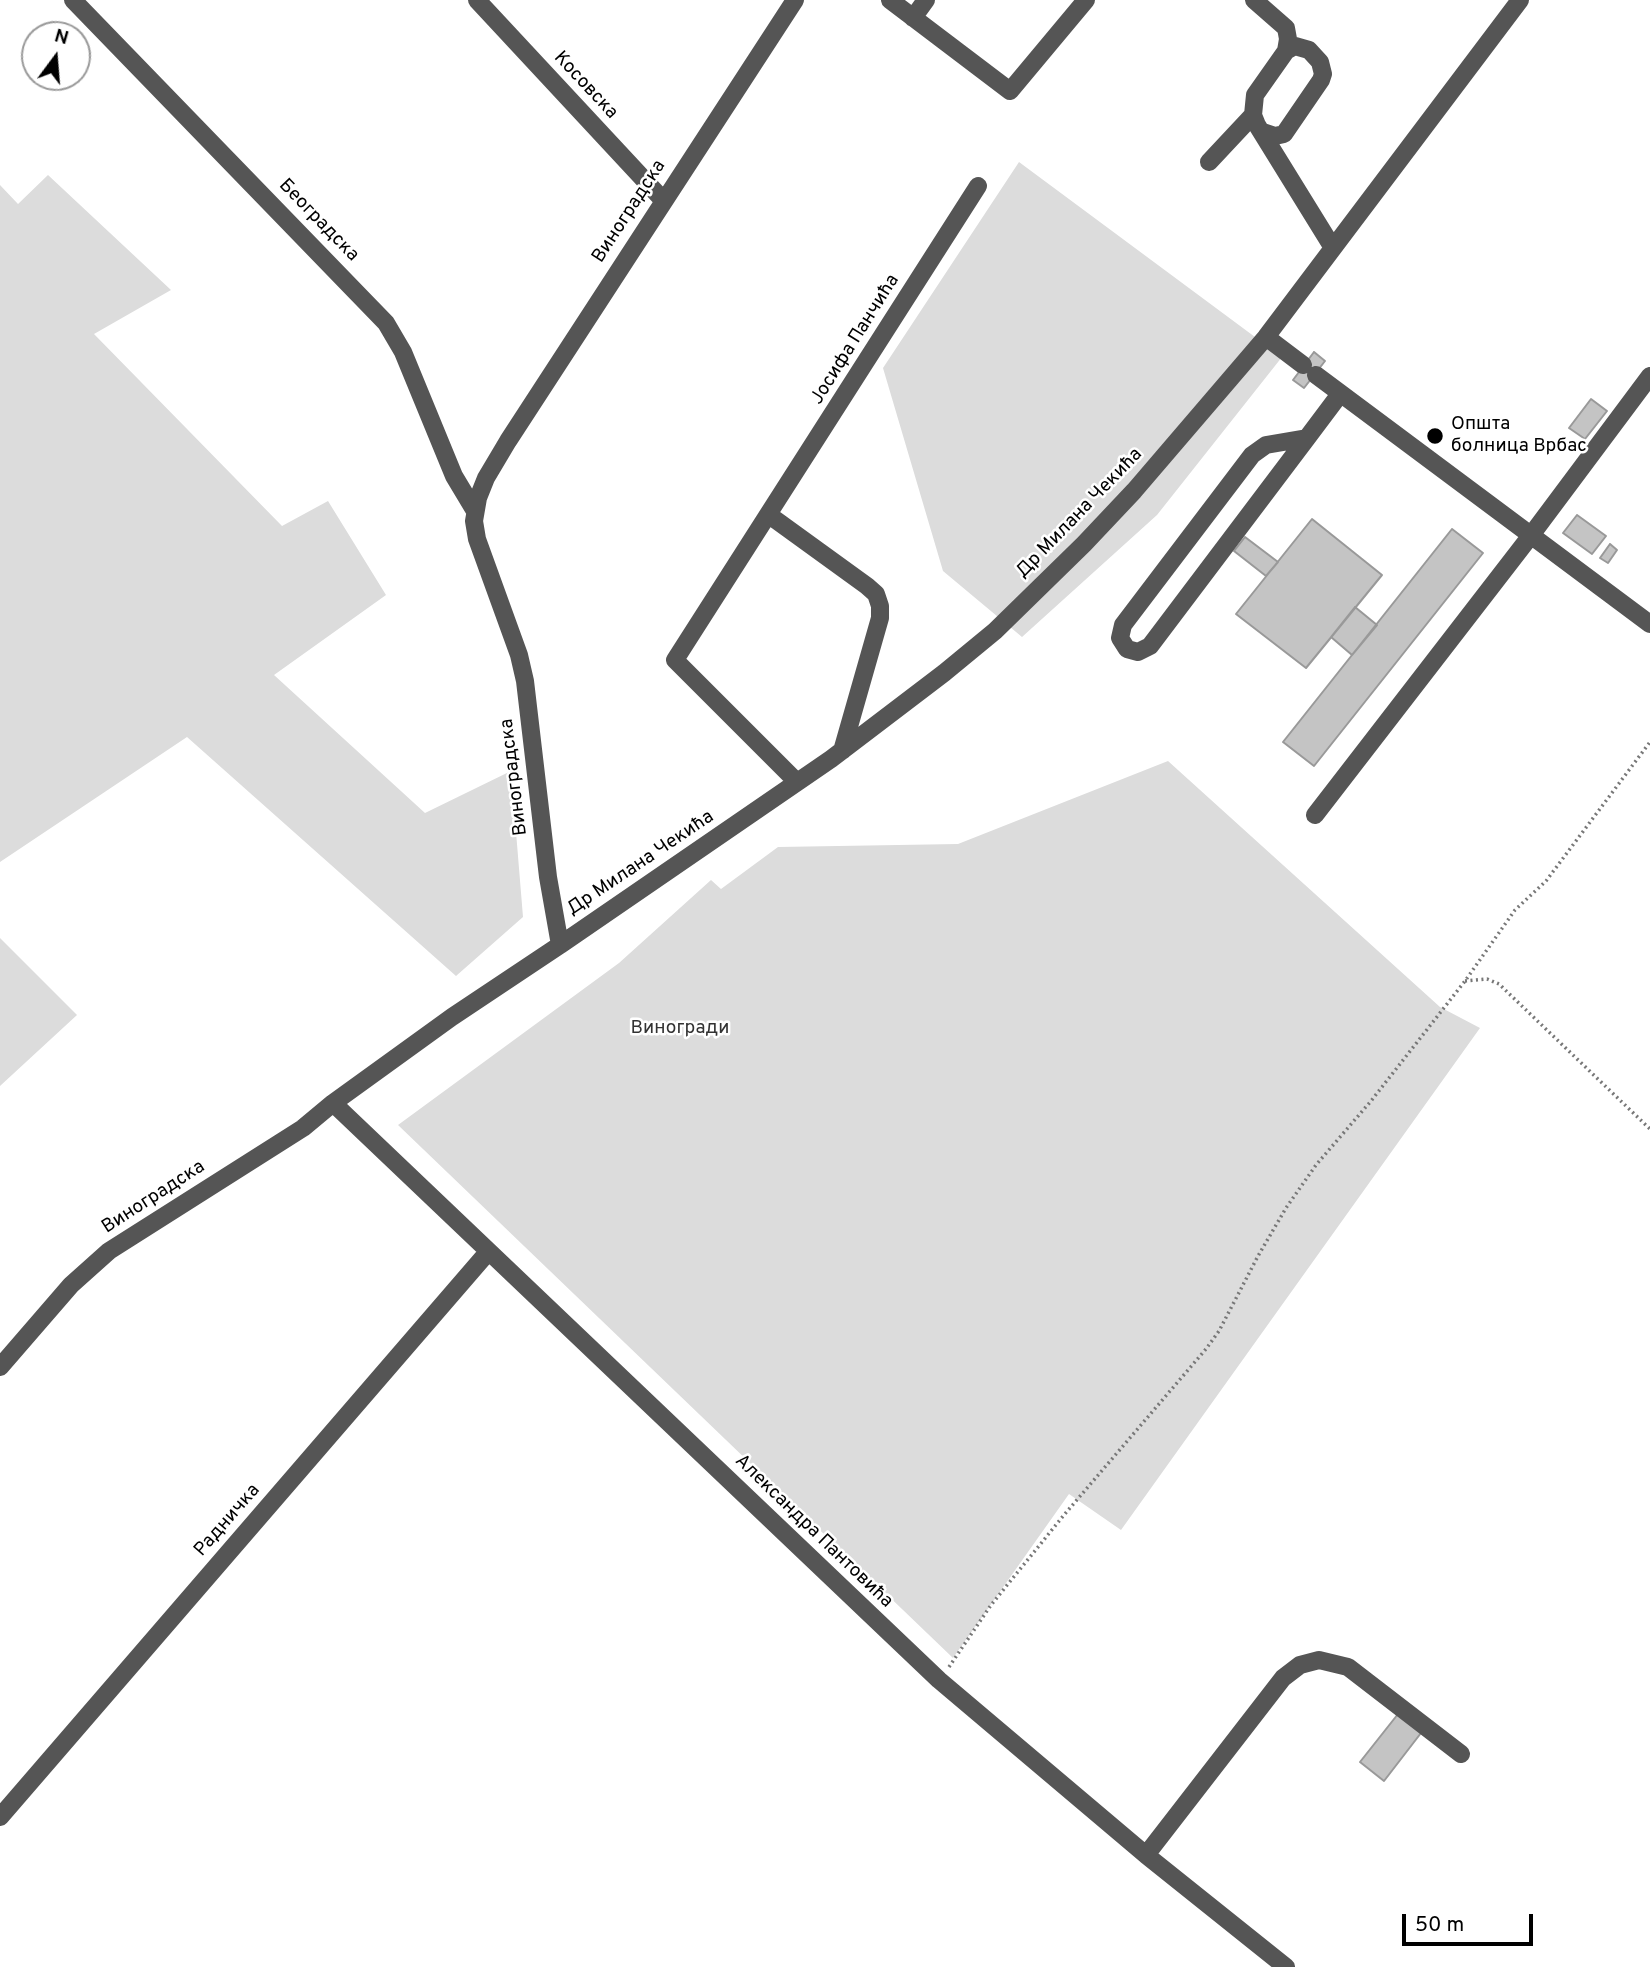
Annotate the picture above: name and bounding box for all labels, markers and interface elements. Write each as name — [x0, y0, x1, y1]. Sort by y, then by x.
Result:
north arrow — [21, 21, 91, 91]
text: N — [51, 24, 71, 51]
street label: Косовска — [548, 47, 622, 125]
street label: Виноградска — [588, 156, 672, 268]
street label: Београдска — [273, 175, 363, 267]
street label: Јосифа Панчића — [807, 271, 905, 409]
place label: Општа болница Врбас — [1451, 414, 1587, 458]
marker: Општа болница Врбас — [1425, 426, 1445, 446]
street label: Др Милана Чекића — [1012, 444, 1148, 584]
street label: Виноградска — [496, 717, 534, 837]
street label: Др Милана Чекића — [563, 806, 719, 922]
park label: Виногради — [631, 1018, 729, 1040]
street label: Виноградска — [98, 1156, 210, 1240]
street label: Александра Пантовића — [729, 1450, 897, 1614]
street label: Радничка — [190, 1480, 266, 1562]
scale bar — [1405, 1900, 1536, 1944]
text: 50 m — [1415, 1912, 1464, 1939]

